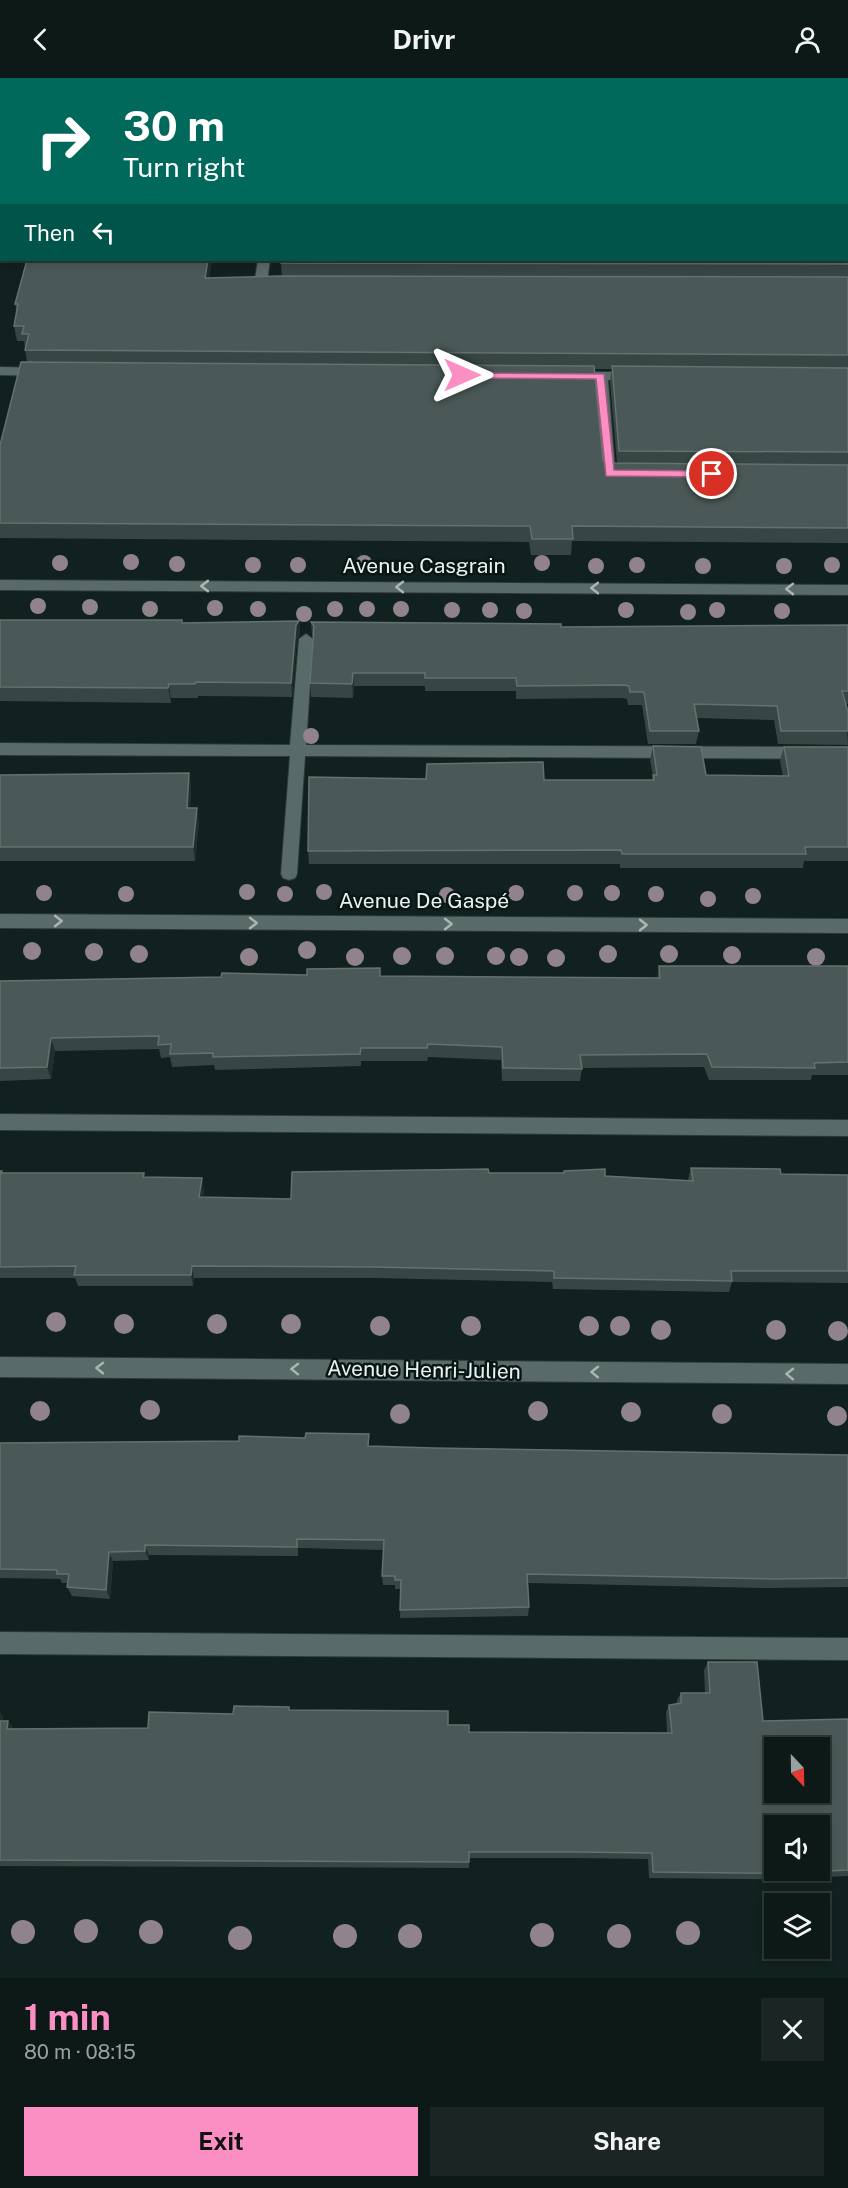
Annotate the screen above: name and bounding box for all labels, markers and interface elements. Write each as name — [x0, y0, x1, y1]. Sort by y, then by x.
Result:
icon: back — [24, 23, 57, 56]
text: Drivr — [393, 23, 455, 55]
icon: person — [791, 23, 824, 56]
text: 30 m — [123, 101, 225, 150]
icon: right — [24, 102, 102, 180]
text: Turn right — [123, 151, 246, 183]
icon: left — [87, 216, 120, 249]
text: Then — [24, 220, 75, 246]
position arrow — [430, 343, 494, 407]
pin — [686, 448, 737, 499]
icon: arrive — [695, 457, 728, 490]
street label: Avenue Casgrain — [342, 553, 506, 578]
one-way arrow — [200, 580, 209, 592]
one-way arrow — [395, 581, 404, 593]
one-way arrow — [590, 582, 599, 594]
one-way arrow — [785, 583, 794, 595]
street label: Avenue De Gaspé — [339, 888, 509, 913]
one-way arrow — [54, 915, 63, 927]
one-way arrow — [249, 916, 258, 929]
one-way arrow — [444, 918, 453, 930]
one-way arrow — [639, 919, 648, 931]
street label: Avenue Henri-Julien — [327, 1355, 521, 1384]
one-way arrow — [95, 1361, 104, 1374]
one-way arrow — [290, 1363, 299, 1375]
one-way arrow — [590, 1366, 599, 1378]
one-way arrow — [785, 1368, 794, 1380]
north arrow — [764, 1737, 830, 1803]
map controls — [764, 1737, 830, 1959]
button: sound — [764, 1815, 830, 1881]
button: layers — [764, 1893, 830, 1959]
text: 1 min — [24, 1996, 111, 2038]
button: close — [761, 1998, 824, 2061]
text: 80 m · 08:15 — [24, 2040, 136, 2064]
button: Exit — [24, 2107, 418, 2176]
button: Share — [430, 2107, 824, 2176]

